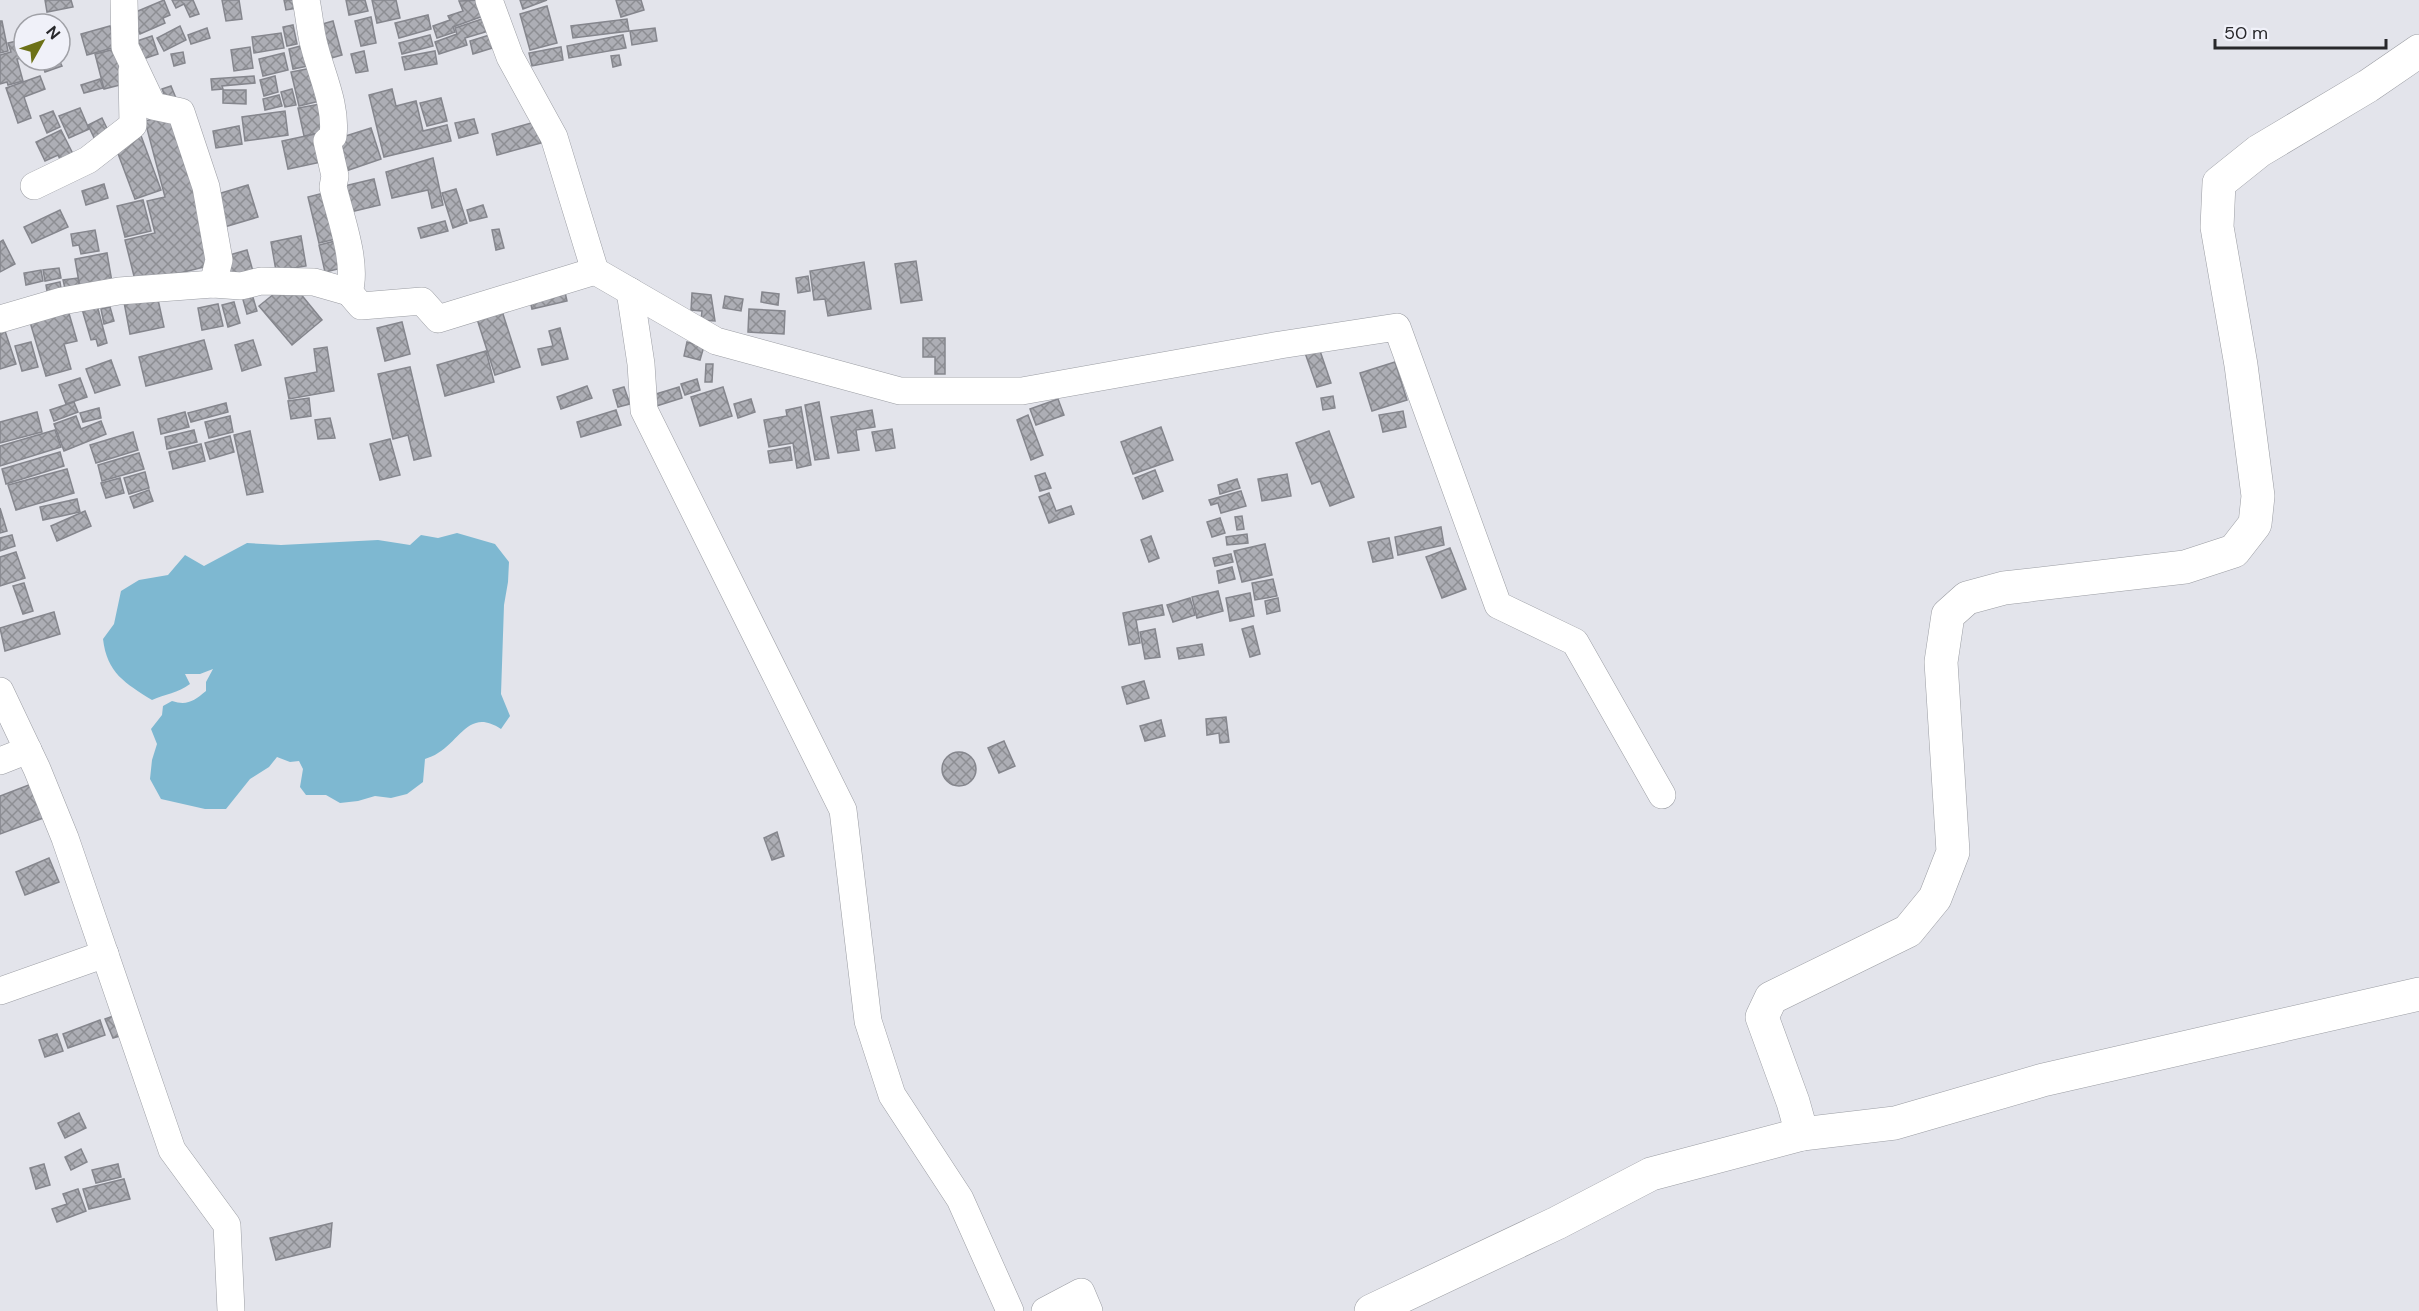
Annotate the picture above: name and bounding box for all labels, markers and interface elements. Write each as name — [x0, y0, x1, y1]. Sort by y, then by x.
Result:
north arrow — [12, 12, 72, 72]
scale bar — [2215, 12, 2386, 50]
text: N — [41, 21, 65, 44]
text: 50 m — [2224, 21, 2268, 45]

